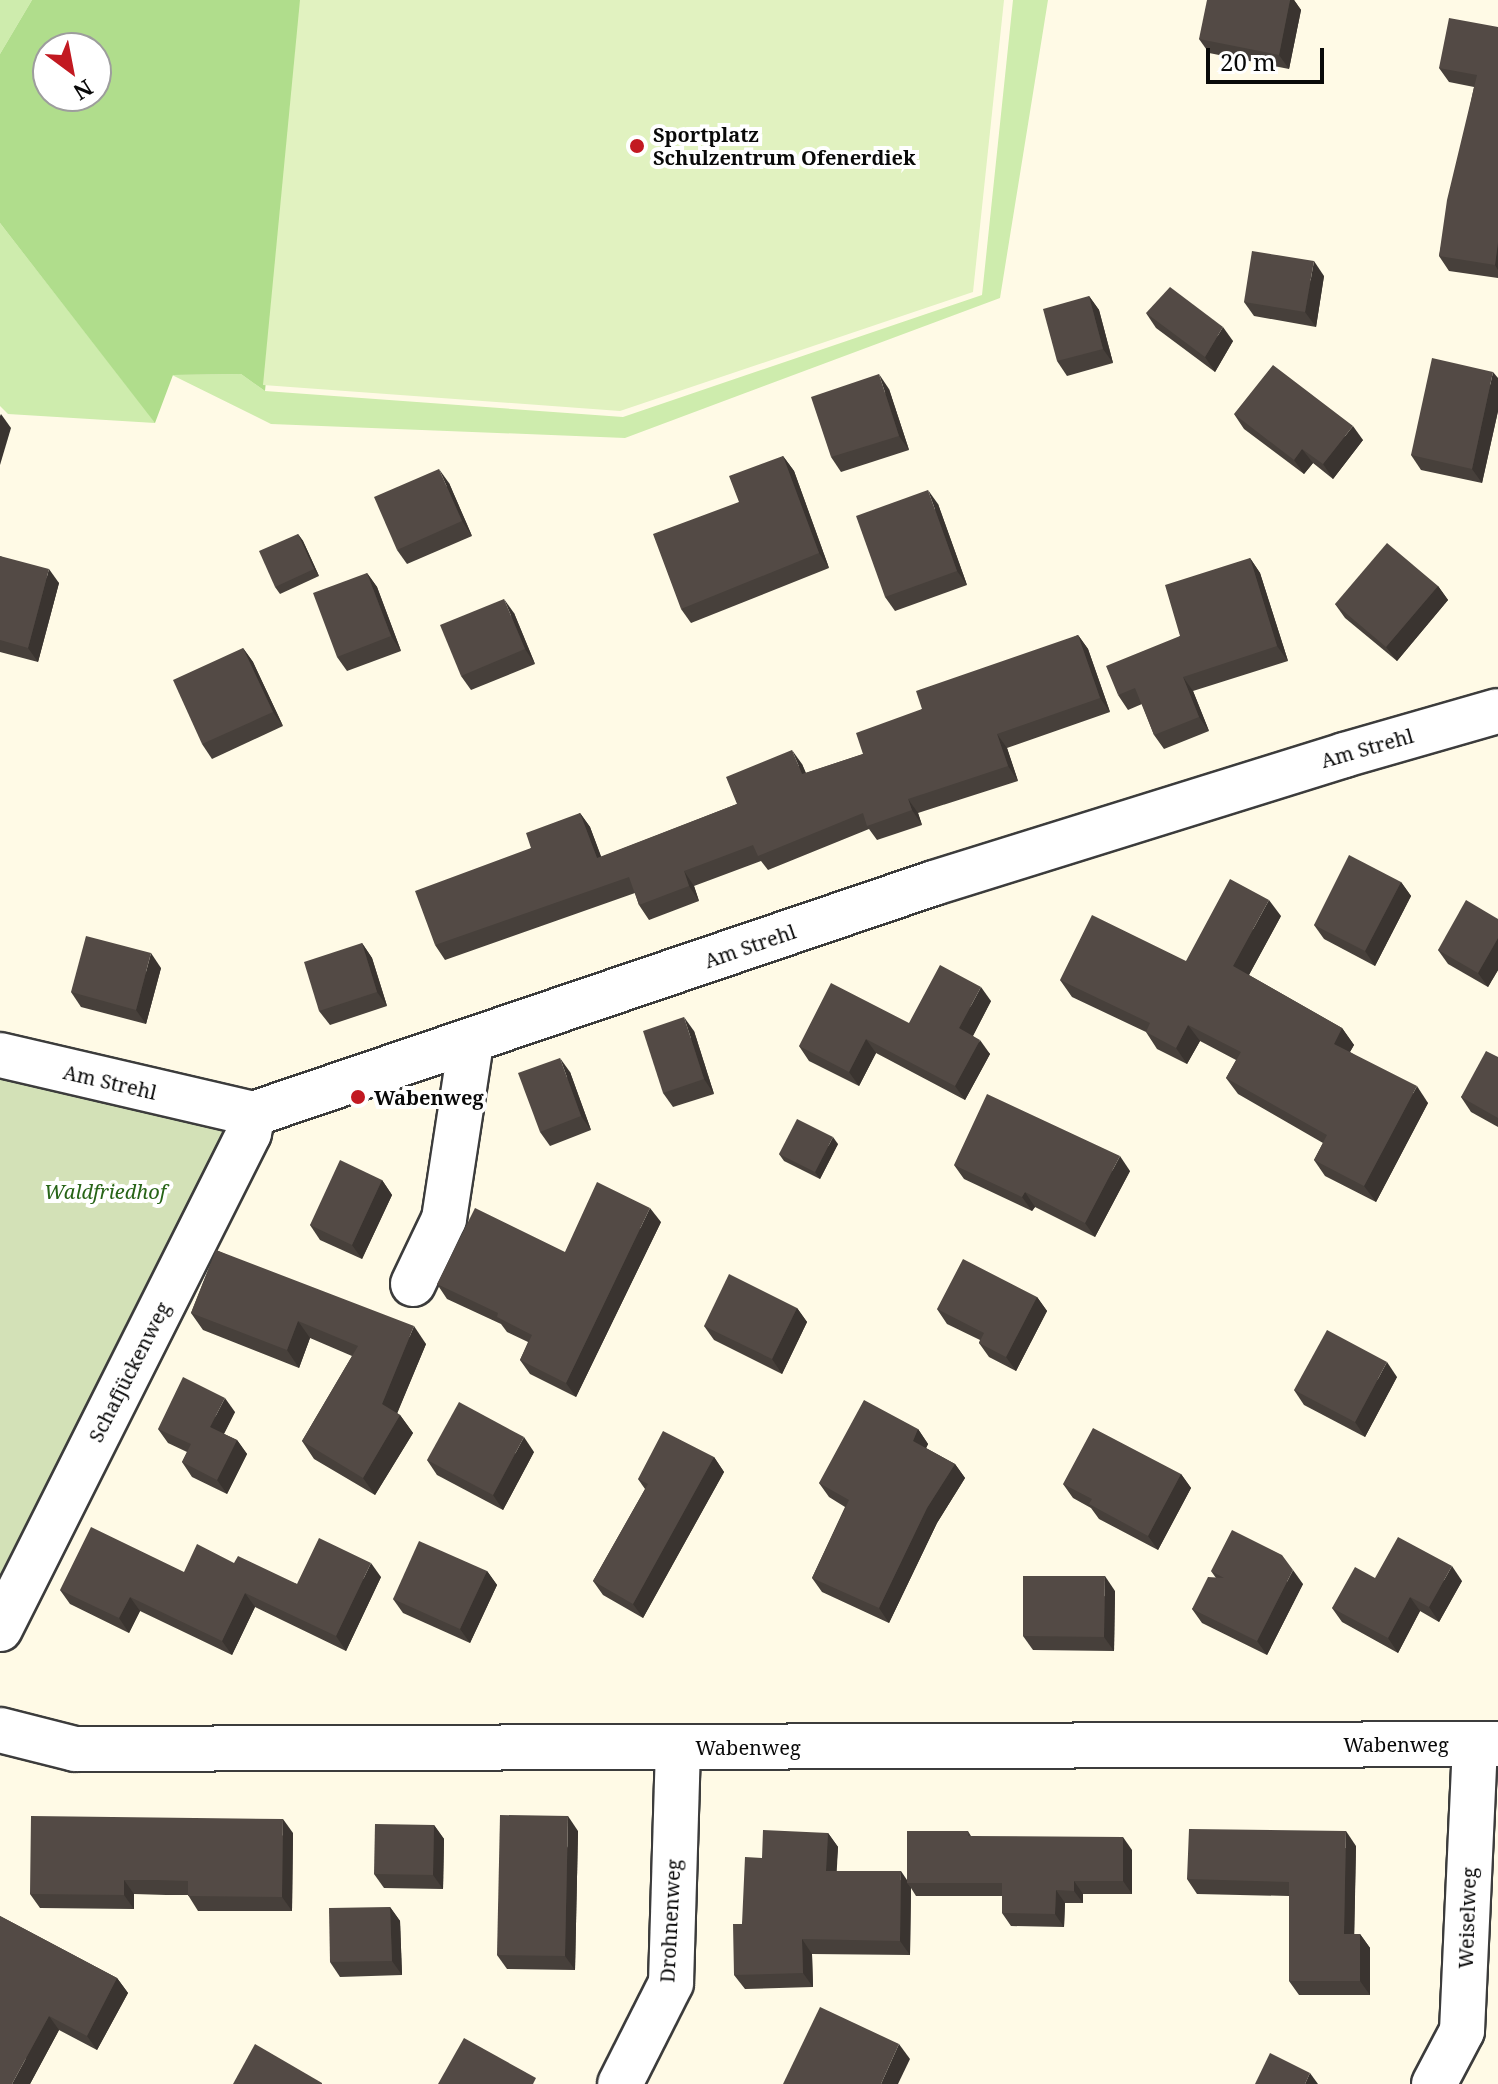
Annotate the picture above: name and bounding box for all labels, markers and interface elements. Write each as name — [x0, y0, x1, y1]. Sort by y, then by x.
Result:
north arrow — [32, 32, 112, 112]
scale bar — [1210, 32, 1328, 82]
text: 20 m — [1220, 45, 1276, 78]
text: N — [68, 73, 99, 108]
place label: Sportplatz Schulzentrum Ofenerdiek — [653, 122, 916, 169]
marker: Sportplatz Schulzentrum Ofenerdiek — [628, 137, 646, 155]
street label: Am Strehl — [1318, 723, 1416, 773]
street label: Am Strehl — [701, 919, 799, 973]
street label: Am Strehl — [61, 1060, 159, 1104]
place label: Wabenweg — [374, 1085, 484, 1109]
marker: Wabenweg — [349, 1088, 367, 1106]
park label: Waldfriedhof — [44, 1179, 166, 1203]
street label: Schafjückenweg — [83, 1298, 175, 1446]
street label: Wabenweg — [1343, 1732, 1449, 1756]
street label: Wabenweg — [695, 1735, 801, 1759]
street label: Drohnenweg — [655, 1859, 685, 1983]
street label: Weiselweg — [1453, 1867, 1481, 1969]

